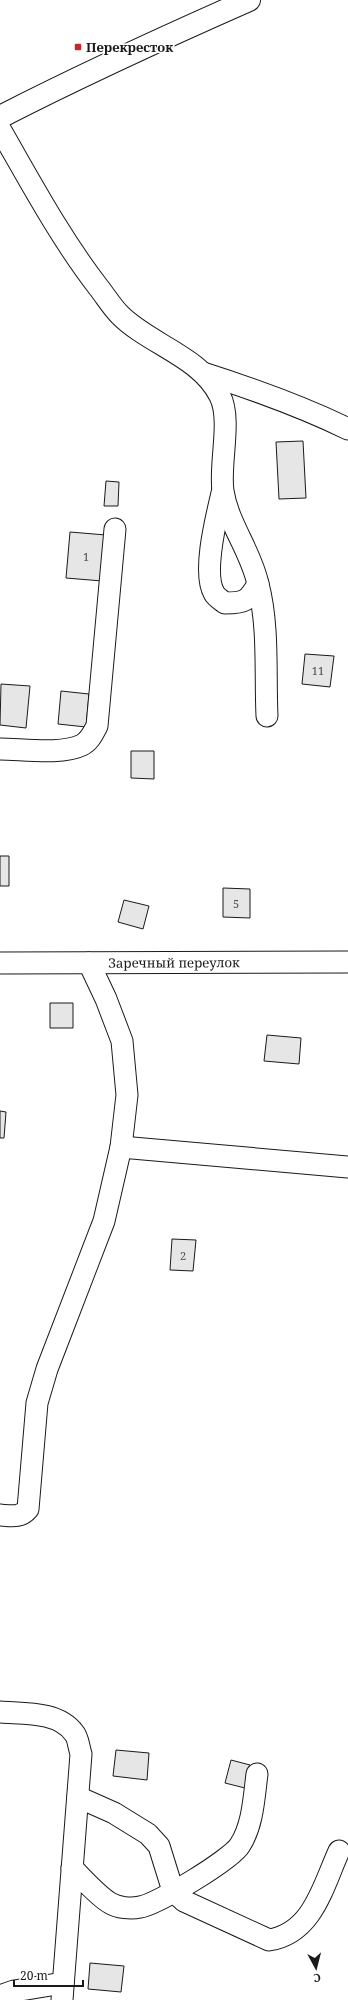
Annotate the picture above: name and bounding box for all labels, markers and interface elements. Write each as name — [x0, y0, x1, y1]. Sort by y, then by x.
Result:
place label: Перекресток — [86, 38, 174, 56]
marker: Перекресток — [73, 42, 83, 52]
house number: 1 — [83, 549, 89, 564]
house number: 11 — [312, 663, 324, 678]
house number: 5 — [233, 896, 239, 911]
street label: Заречный переулок — [108, 953, 240, 972]
house number: 2 — [180, 1248, 186, 1263]
north arrow — [296, 1948, 336, 1988]
scale bar — [14, 1962, 83, 1988]
text: 20 m — [20, 1967, 48, 1984]
text: С — [313, 1971, 322, 1986]

